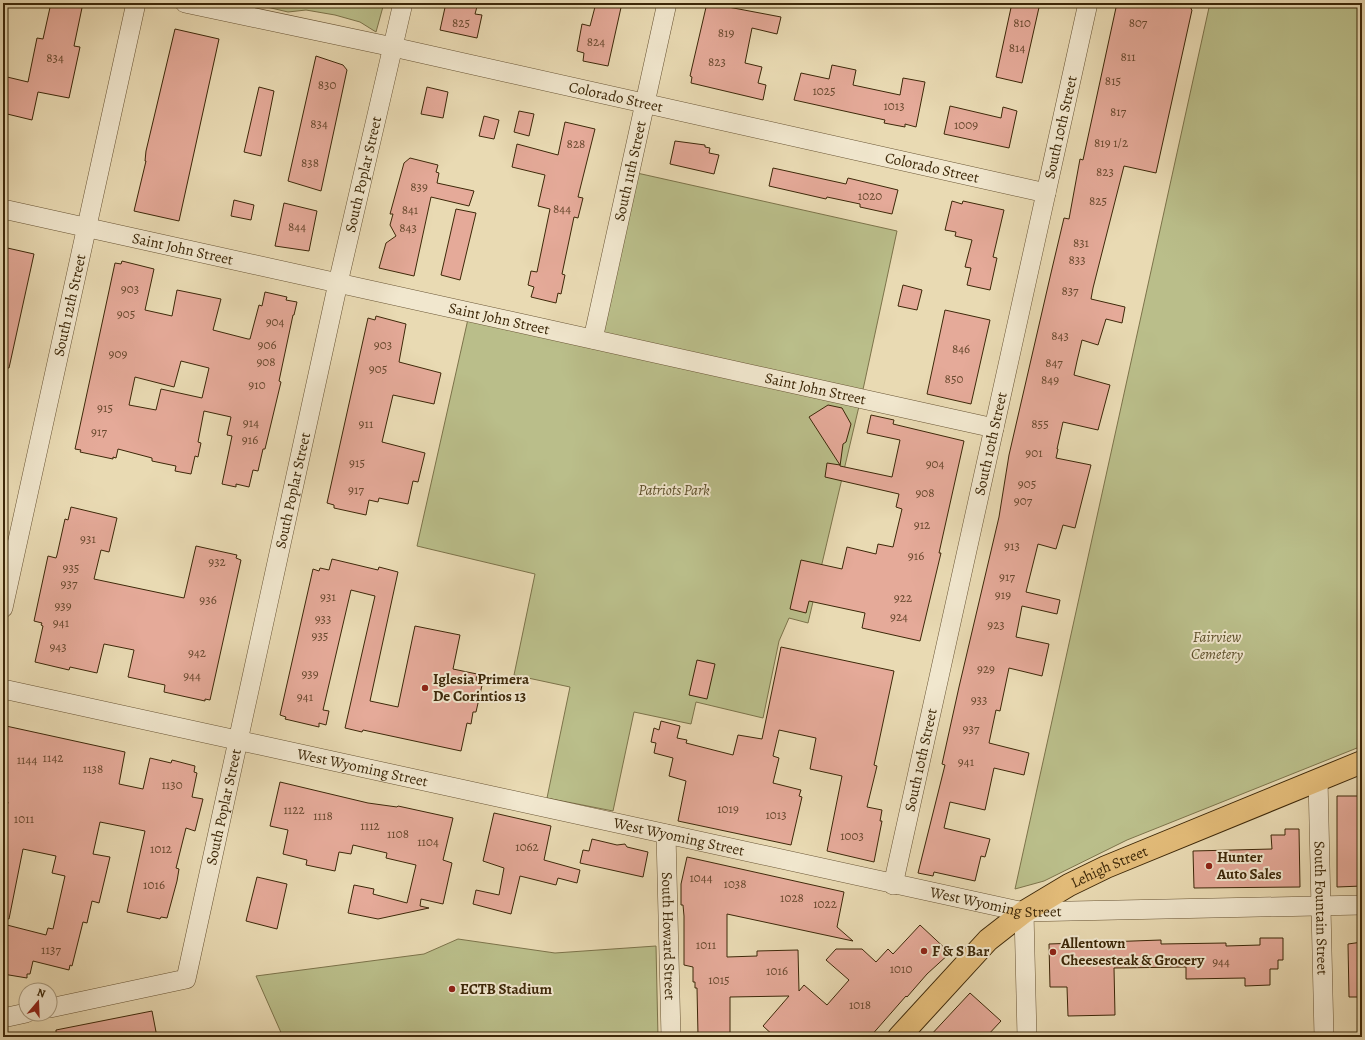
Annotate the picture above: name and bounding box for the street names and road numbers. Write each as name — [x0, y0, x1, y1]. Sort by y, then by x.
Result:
street label: South 10th Street — [1039, 74, 1082, 181]
street label: Colorado Street — [567, 77, 665, 117]
street label: South Poplar Street — [340, 114, 386, 234]
street label: South 11th Street — [609, 119, 651, 223]
street label: Colorado Street — [883, 147, 981, 188]
street label: Saint John Street — [130, 228, 235, 270]
street label: South 12th Street — [49, 252, 91, 358]
street label: Saint John Street — [447, 298, 552, 340]
street label: Saint John Street — [763, 368, 868, 409]
street label: South 10th Street — [969, 390, 1012, 497]
street label: South Poplar Street — [270, 430, 315, 551]
street label: South 10th Street — [900, 706, 942, 814]
street label: West Wyoming Street — [294, 743, 430, 792]
street label: South Poplar Street — [201, 747, 246, 867]
street label: West Wyoming Street — [611, 812, 746, 861]
street label: Lehigh Street — [1068, 841, 1151, 893]
street label: South Fountain Street — [1309, 841, 1333, 975]
street label: South Howard Street — [657, 872, 680, 1000]
street label: West Wyoming Street — [927, 882, 1062, 922]

